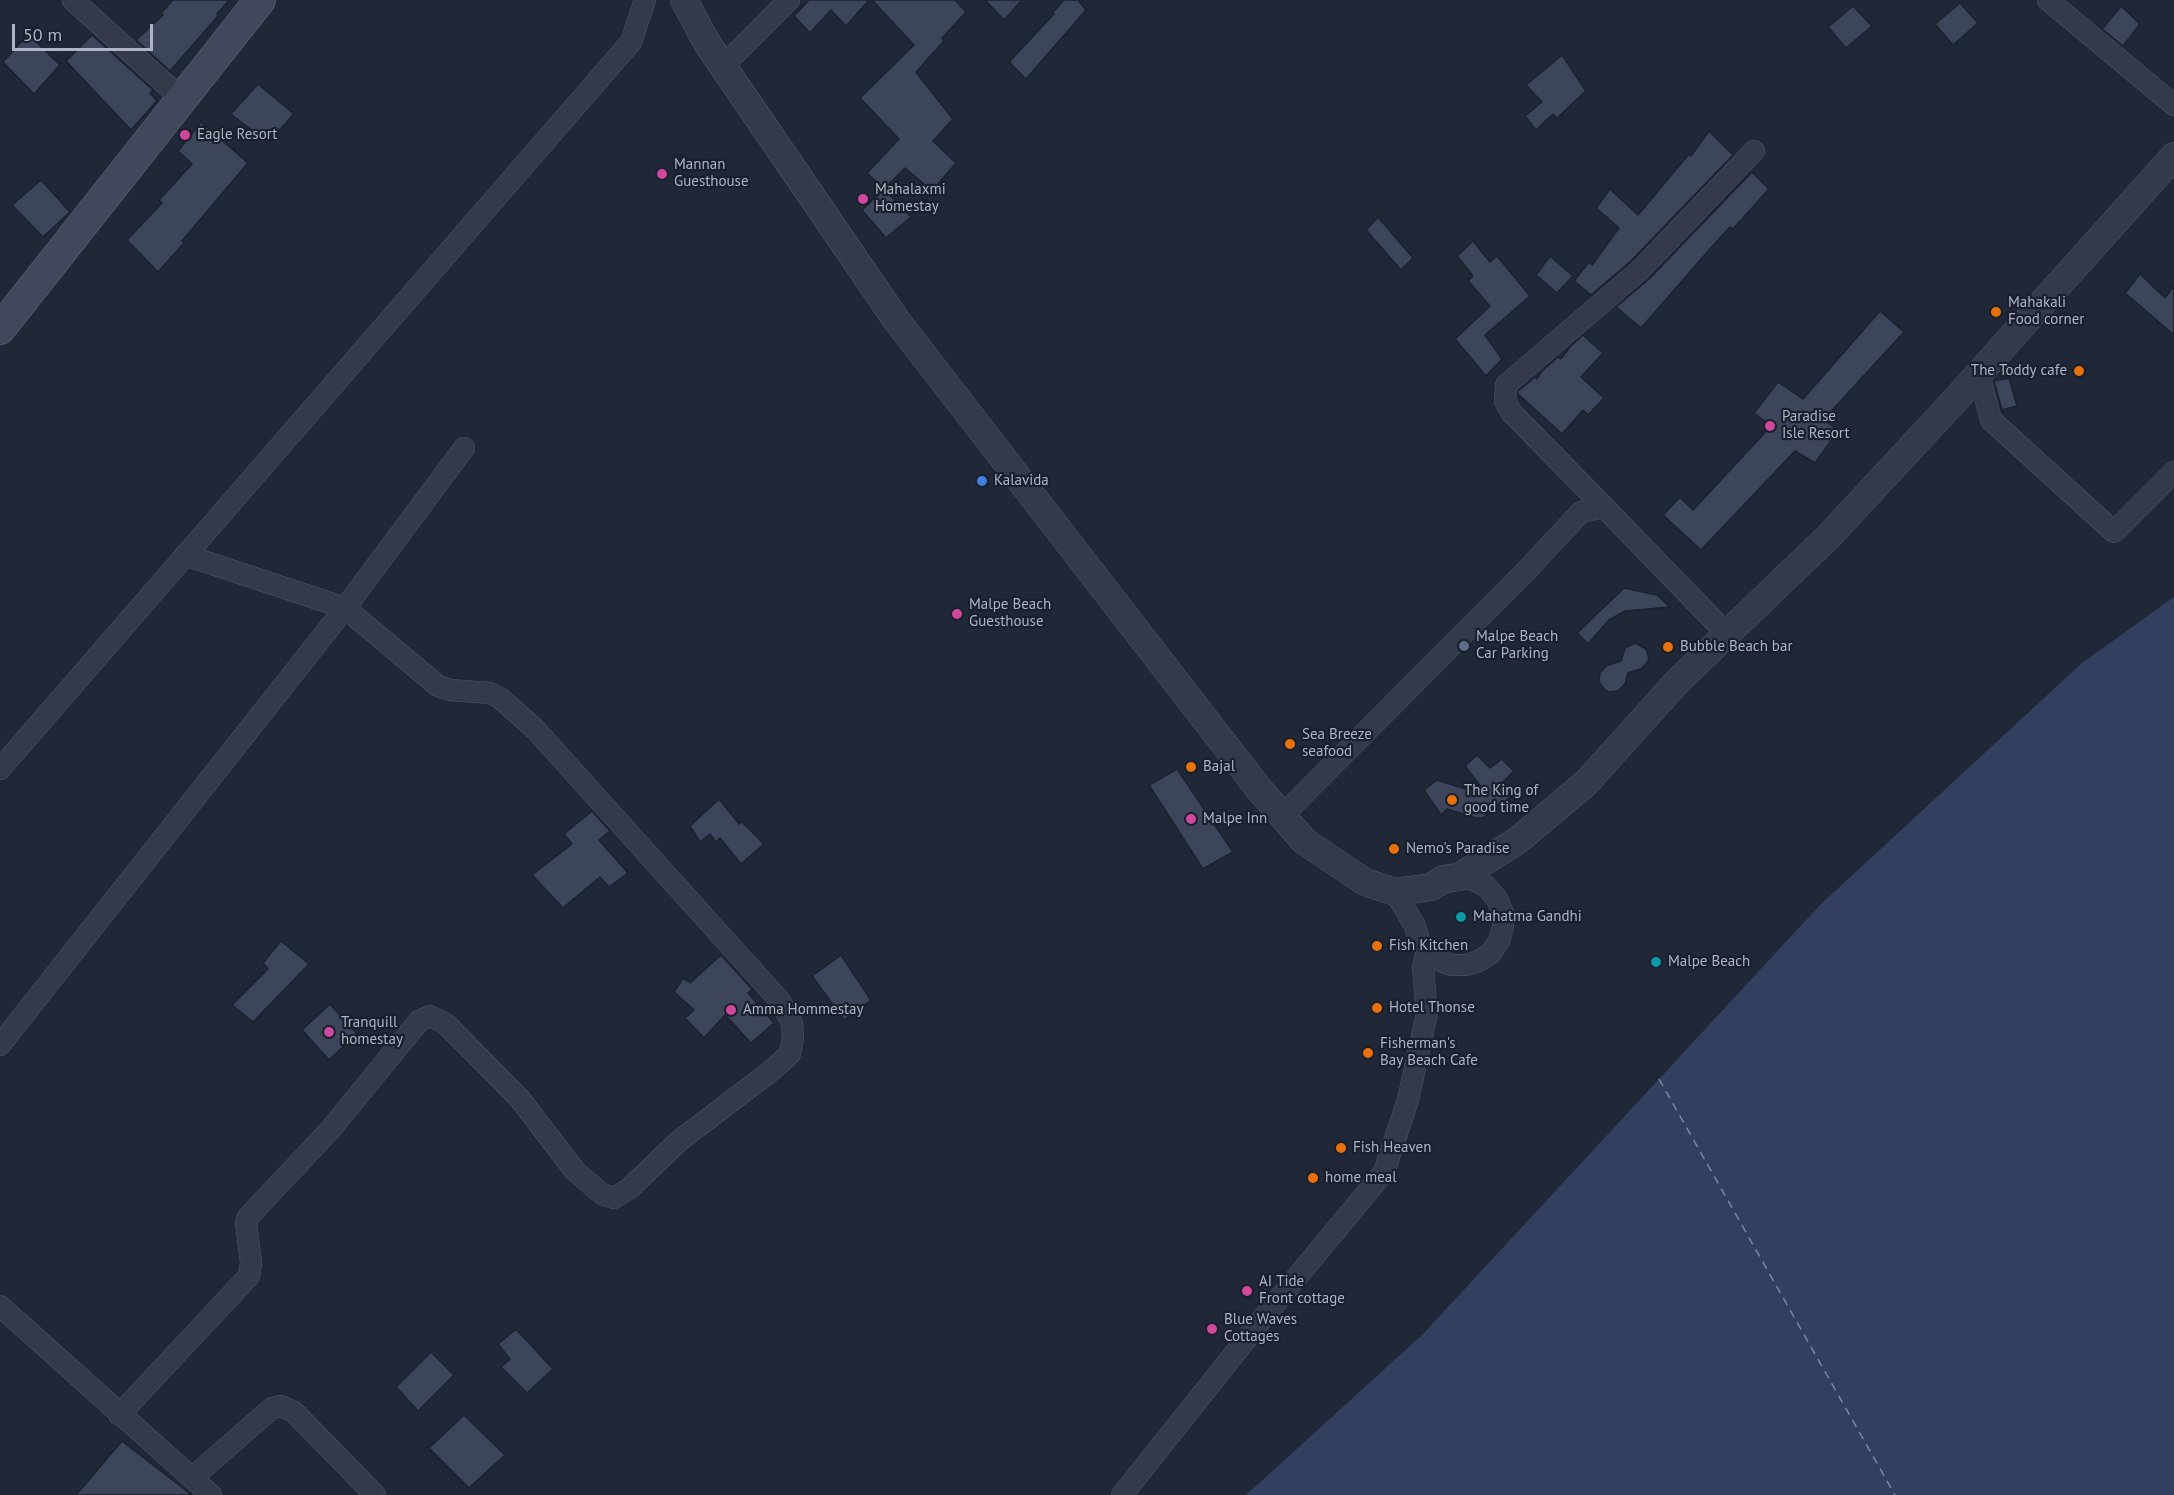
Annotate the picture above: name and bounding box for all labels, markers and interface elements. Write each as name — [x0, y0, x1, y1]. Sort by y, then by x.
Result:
scale bar — [15, 12, 156, 50]
text: 50 m — [23, 23, 62, 46]
place label: Eagle Resort — [197, 126, 277, 144]
marker: Eagle Resort — [178, 128, 192, 142]
place label: Mannan Guesthouse — [674, 156, 749, 191]
marker: Mannan Guesthouse — [655, 167, 669, 181]
place label: Mahalaxmi Homestay — [875, 181, 946, 216]
marker: Mahalaxmi Homestay — [856, 192, 870, 206]
place label: Mahakali Food corner — [2008, 294, 2084, 329]
marker: Mahakali Food corner — [1989, 305, 2003, 319]
place label: The Toddy cafe — [1971, 362, 2067, 380]
marker: The Toddy cafe — [2072, 364, 2086, 378]
place label: Paradise Isle Resort — [1782, 408, 1849, 443]
marker: Paradise Isle Resort — [1763, 419, 1777, 433]
place label: Kalavida — [994, 472, 1049, 490]
marker: Kalavida — [975, 474, 989, 488]
place label: Malpe Beach Guesthouse — [969, 596, 1051, 631]
marker: Malpe Beach Guesthouse — [950, 607, 964, 621]
place label: Malpe Beach Car Parking — [1476, 628, 1558, 663]
place label: Bubble Beach bar — [1680, 638, 1792, 656]
marker: Malpe Beach Car Parking — [1457, 639, 1471, 653]
marker: Bubble Beach bar — [1661, 640, 1675, 654]
place label: Sea Breeze seafood — [1302, 726, 1372, 761]
marker: Sea Breeze seafood — [1283, 737, 1297, 751]
place label: Bajal — [1203, 758, 1235, 776]
marker: Bajal — [1184, 760, 1198, 774]
place label: The King of good time — [1464, 782, 1538, 817]
marker: The King of good time — [1445, 793, 1459, 807]
place label: Malpe Inn — [1203, 810, 1267, 828]
marker: Malpe Inn — [1184, 812, 1198, 826]
place label: Nemo's Paradise — [1406, 840, 1510, 858]
marker: Nemo's Paradise — [1387, 842, 1401, 856]
place label: Mahatma Gandhi — [1473, 908, 1582, 926]
marker: Mahatma Gandhi — [1454, 910, 1468, 924]
place label: Fish Kitchen — [1389, 937, 1468, 955]
marker: Fish Kitchen — [1370, 939, 1384, 953]
place label: Malpe Beach — [1668, 953, 1750, 971]
marker: Malpe Beach — [1649, 955, 1663, 969]
place label: Hotel Thonse — [1389, 999, 1475, 1017]
place label: Amma Hommestay — [743, 1001, 864, 1019]
marker: Hotel Thonse — [1370, 1001, 1384, 1015]
marker: Amma Hommestay — [724, 1003, 738, 1017]
place label: Tranquill homestay — [341, 1014, 403, 1049]
marker: Tranquill homestay — [322, 1025, 336, 1039]
place label: Fisherman's Bay Beach Cafe — [1380, 1035, 1478, 1070]
marker: Fisherman's Bay Beach Cafe — [1361, 1046, 1375, 1060]
place label: Fish Heaven — [1353, 1139, 1431, 1157]
marker: Fish Heaven — [1334, 1141, 1348, 1155]
place label: home meal — [1325, 1169, 1397, 1187]
marker: home meal — [1306, 1171, 1320, 1185]
place label: AI Tide Front cottage — [1259, 1273, 1345, 1308]
marker: AI Tide Front cottage — [1240, 1284, 1254, 1298]
place label: Blue Waves Cottages — [1224, 1311, 1297, 1346]
marker: Blue Waves Cottages — [1205, 1322, 1219, 1336]

